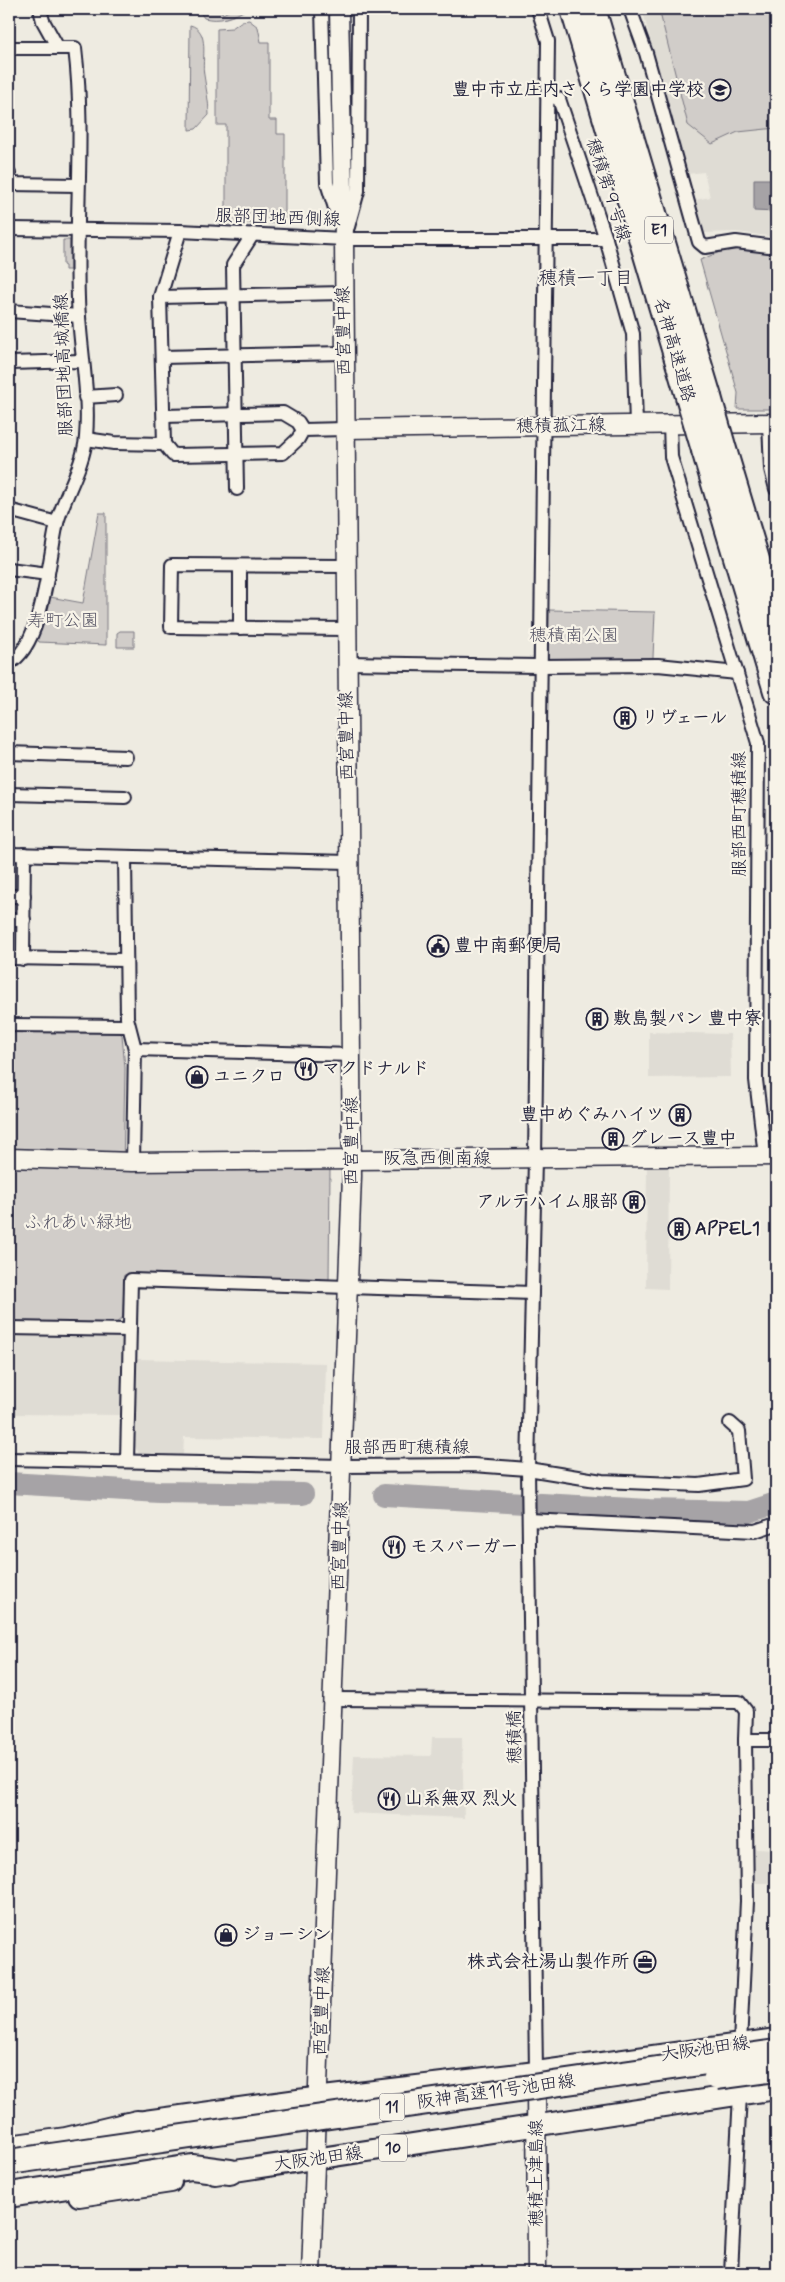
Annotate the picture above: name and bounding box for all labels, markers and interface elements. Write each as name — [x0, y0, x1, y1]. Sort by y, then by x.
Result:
place label: 豊中市立庄内さくら学園中学校 — [452, 78, 704, 102]
school or university icon: 豊中市立庄内さくら学園中学校 — [708, 78, 732, 102]
street label: 穂積第９号線 — [580, 135, 636, 245]
street label: 服部団地西側線 — [215, 204, 341, 232]
road number: E1 — [645, 216, 673, 244]
district label: 穂積一丁目 — [538, 266, 634, 291]
street label: 西宮豊中線 — [331, 286, 357, 376]
street label: 服部団地高城橋線 — [49, 293, 79, 437]
street label: 名神高速道路 — [648, 295, 700, 405]
street label: 穂積菰江線 — [516, 413, 606, 439]
park label: 寿町公園 — [27, 609, 99, 633]
park label: 穂積南公園 — [529, 624, 619, 648]
street label: 西宮豊中線 — [334, 691, 360, 781]
building icon: リヴェール — [613, 706, 637, 730]
place label: リヴェール — [641, 706, 727, 730]
street label: 服部西町穂積線 — [728, 751, 752, 877]
public building icon: 豊中南郵便局 — [426, 934, 450, 958]
place label: 豊中南郵便局 — [454, 934, 562, 958]
building icon: 敷島製パン 豊中寮 — [585, 1007, 609, 1031]
place label: 敷島製パン 豊中寮 — [613, 1007, 762, 1031]
restaurant icon: マクドナルド — [294, 1057, 318, 1081]
place label: マクドナルド — [322, 1057, 429, 1081]
shop icon: ユニクロ — [185, 1065, 209, 1089]
place label: ユニクロ — [213, 1065, 285, 1089]
street label: 西宮豊中線 — [340, 1096, 364, 1186]
place label: 豊中めぐみハイツ — [520, 1103, 664, 1127]
building icon: 豊中めぐみハイツ — [668, 1103, 692, 1127]
building icon: グレース豊中 — [601, 1127, 625, 1151]
place label: グレース豊中 — [629, 1127, 737, 1151]
street label: 阪急西側南線 — [383, 1147, 491, 1171]
place label: アルテハイム服部 — [477, 1190, 618, 1214]
building icon: アルテハイム服部 — [622, 1190, 646, 1214]
park label: ふれあい緑地 — [24, 1211, 132, 1235]
building icon: APPEL1 — [667, 1217, 691, 1241]
place label: APPEL1 — [695, 1217, 760, 1241]
street label: 服部西町穂積線 — [344, 1436, 470, 1460]
street label: 西宮豊中線 — [326, 1501, 354, 1591]
restaurant icon: モスバーガー — [382, 1535, 406, 1559]
place label: モスバーガー — [410, 1535, 518, 1559]
street label: 穂積橋 — [503, 1710, 527, 1764]
restaurant icon: 山系無双 烈火 — [377, 1787, 401, 1811]
place label: 山系無双 烈火 — [405, 1787, 518, 1811]
shop icon: ジョーシン — [214, 1923, 238, 1947]
place label: ジョーシン — [242, 1923, 332, 1947]
place label: 株式会社湯山製作所 — [467, 1950, 629, 1974]
office icon: 株式会社湯山製作所 — [633, 1950, 657, 1974]
street label: 西宮豊中線 — [308, 1966, 336, 2056]
street label: 大阪池田線 — [659, 2031, 751, 2067]
street label: 阪神高速11号池田線 — [415, 2069, 577, 2115]
road number: 11 — [380, 2094, 404, 2120]
street label: 穂積上津島線 — [525, 2119, 549, 2227]
road number: 10 — [379, 2134, 407, 2162]
street label: 大阪池田線 — [272, 2141, 364, 2177]

